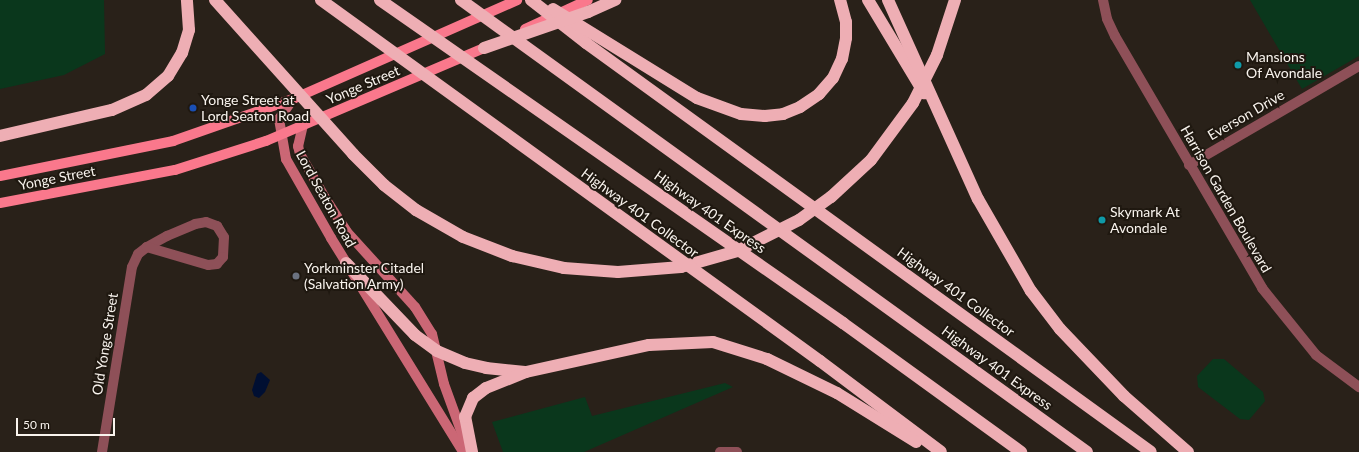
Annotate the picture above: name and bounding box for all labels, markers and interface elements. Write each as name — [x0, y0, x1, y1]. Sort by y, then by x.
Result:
place label: Mansions Of Avondale — [1246, 49, 1323, 82]
marker: Mansions Of Avondale — [1233, 60, 1243, 70]
street label: Yonge Street — [324, 62, 402, 108]
street label: Everson Drive — [1205, 86, 1287, 144]
place label: Yonge Street at Lord Seaton Road — [201, 92, 309, 124]
marker: Yonge Street at Lord Seaton Road — [188, 103, 198, 113]
street label: Harrison Garden Boulevard — [1177, 123, 1275, 275]
street label: Lord Seaton Road — [292, 148, 360, 250]
street label: Yonge Street — [17, 162, 97, 194]
street label: Highway 401 Collector — [578, 165, 702, 261]
street label: Highway 401 Express — [651, 167, 769, 257]
place label: Skymark At Avondale — [1110, 204, 1180, 236]
marker: Skymark At Avondale — [1097, 215, 1107, 225]
street label: Highway 401 Collector — [894, 244, 1018, 340]
place label: Yorkminster Citadel (Salvation Army) — [304, 260, 424, 292]
marker: Yorkminster Citadel (Salvation Army) — [291, 271, 301, 281]
street label: Old Yonge Street — [89, 291, 121, 397]
street label: Highway 401 Express — [938, 322, 1056, 414]
scale bar — [18, 410, 117, 436]
text: 50 m — [23, 417, 50, 432]

